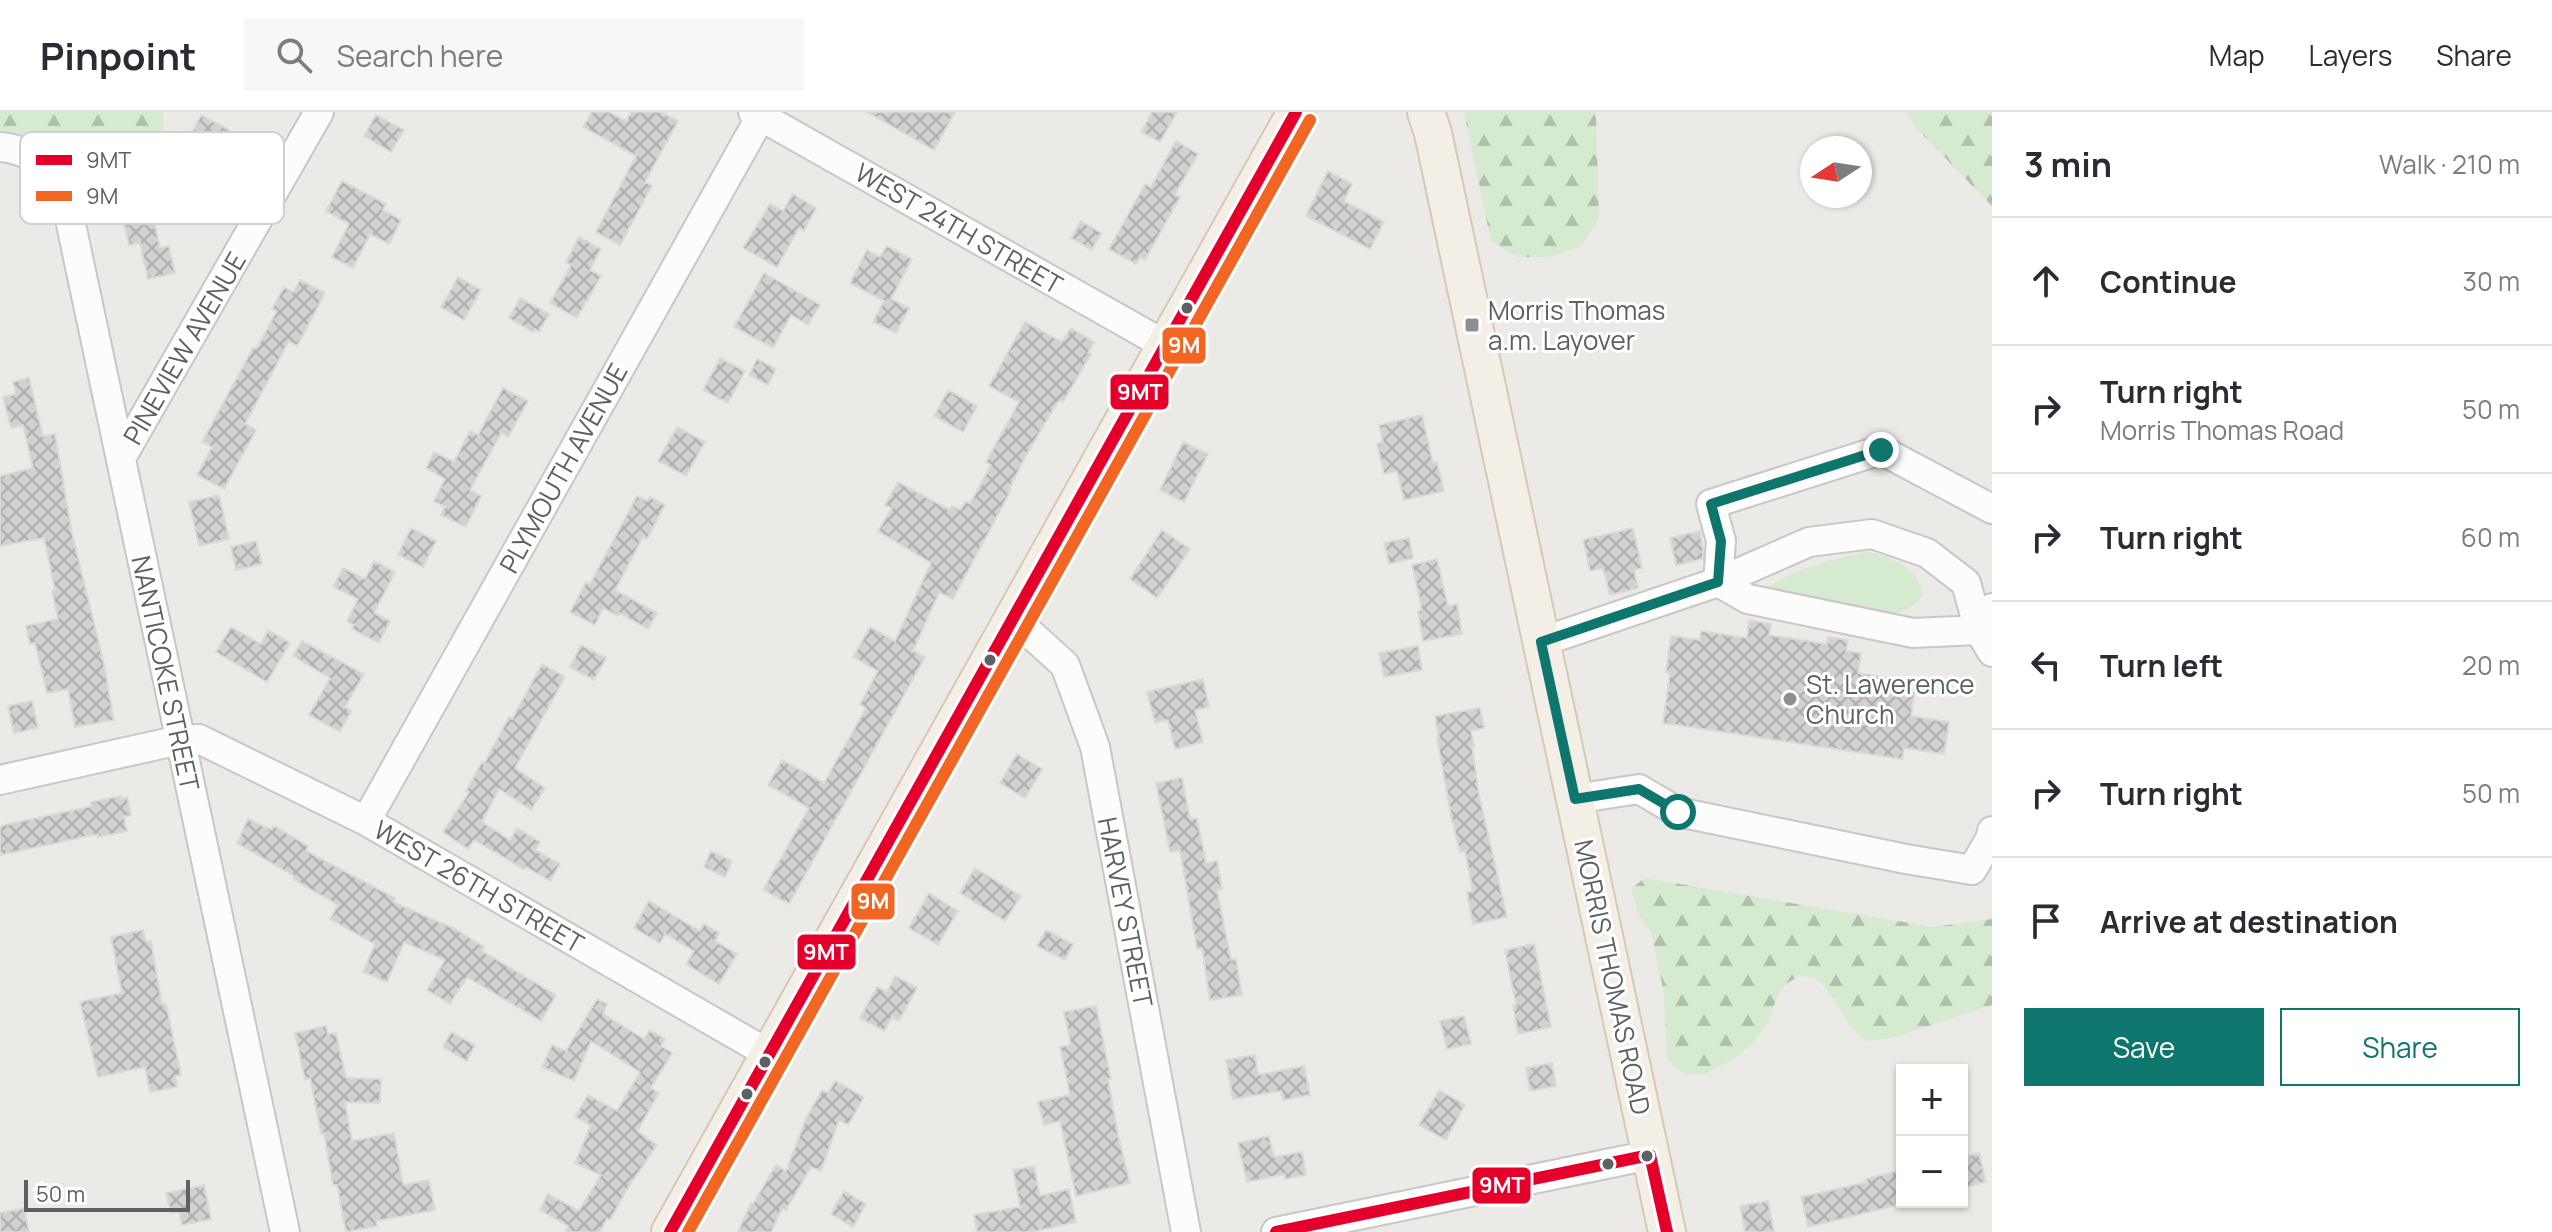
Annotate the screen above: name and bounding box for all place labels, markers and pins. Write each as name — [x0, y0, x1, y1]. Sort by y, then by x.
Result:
place label: Morris Thomas a.m. Layover — [1488, 292, 1665, 358]
unlabelled marker — [1179, 300, 1195, 316]
marker: Morris Thomas a.m. Layover — [1463, 316, 1481, 334]
unlabelled marker — [982, 652, 998, 668]
place label: St. Lawerence Church — [1806, 666, 1975, 732]
marker: St. Lawerence Church — [1781, 690, 1799, 708]
unlabelled marker — [757, 1054, 773, 1070]
unlabelled marker — [739, 1086, 755, 1102]
unlabelled marker — [1639, 1148, 1655, 1164]
unlabelled marker — [1600, 1156, 1616, 1172]

